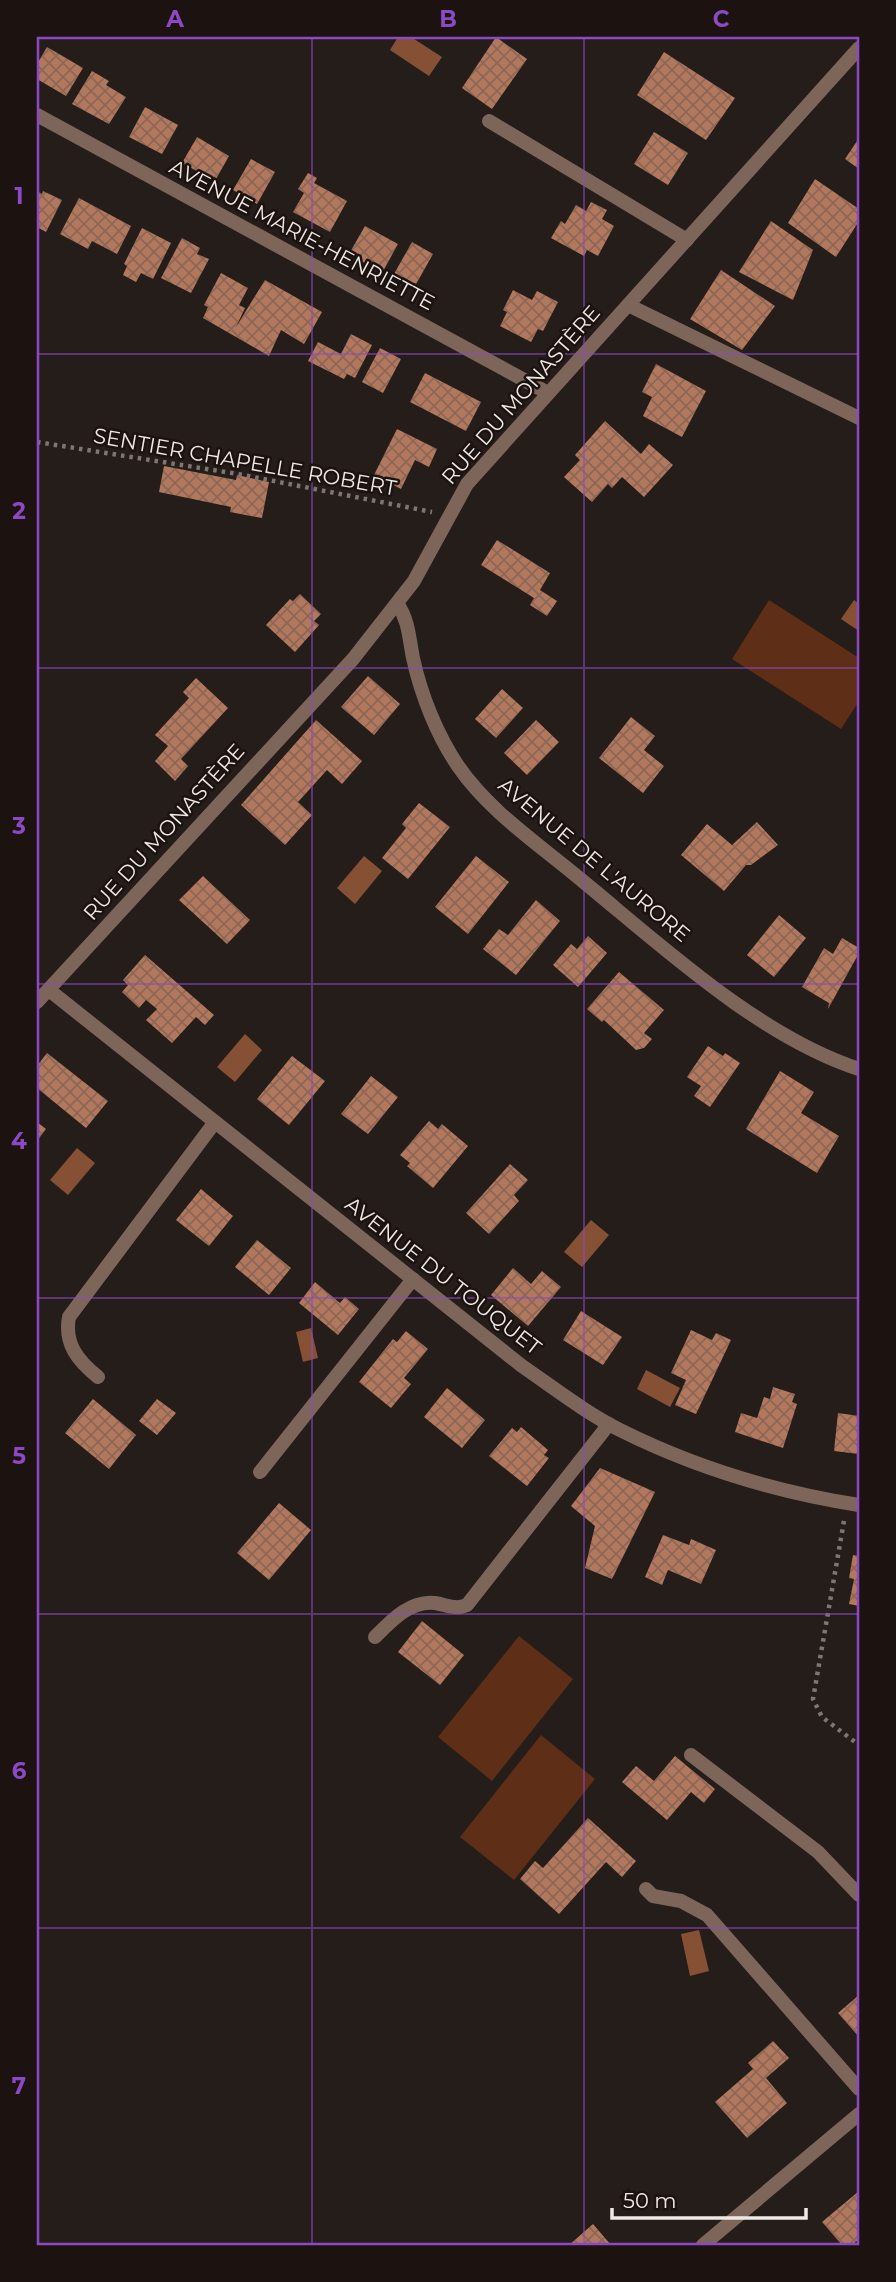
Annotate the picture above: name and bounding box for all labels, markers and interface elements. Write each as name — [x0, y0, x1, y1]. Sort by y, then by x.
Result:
text: A — [165, 5, 184, 33]
text: B — [439, 5, 457, 33]
text: C — [713, 5, 730, 33]
street label: AVENUE MARIE-HENRIETTE — [166, 154, 439, 315]
text: 1 — [14, 182, 24, 210]
street label: RUE DU MONASTÈRE — [436, 300, 605, 489]
street label: SENTIER CHAPELLE ROBERT — [92, 423, 398, 500]
text: 2 — [12, 497, 26, 525]
street label: RUE DU MONASTÈRE — [78, 738, 249, 925]
street label: AVENUE DE L'AURORE — [494, 772, 695, 947]
text: 3 — [11, 812, 26, 840]
text: 4 — [11, 1127, 27, 1155]
street label: AVENUE DU TOUQUET — [340, 1191, 546, 1360]
text: 5 — [12, 1442, 26, 1470]
text: 6 — [12, 1757, 27, 1785]
text: 7 — [12, 2072, 26, 2100]
scale bar — [612, 2177, 807, 2221]
text: 50 m — [623, 2188, 677, 2213]

